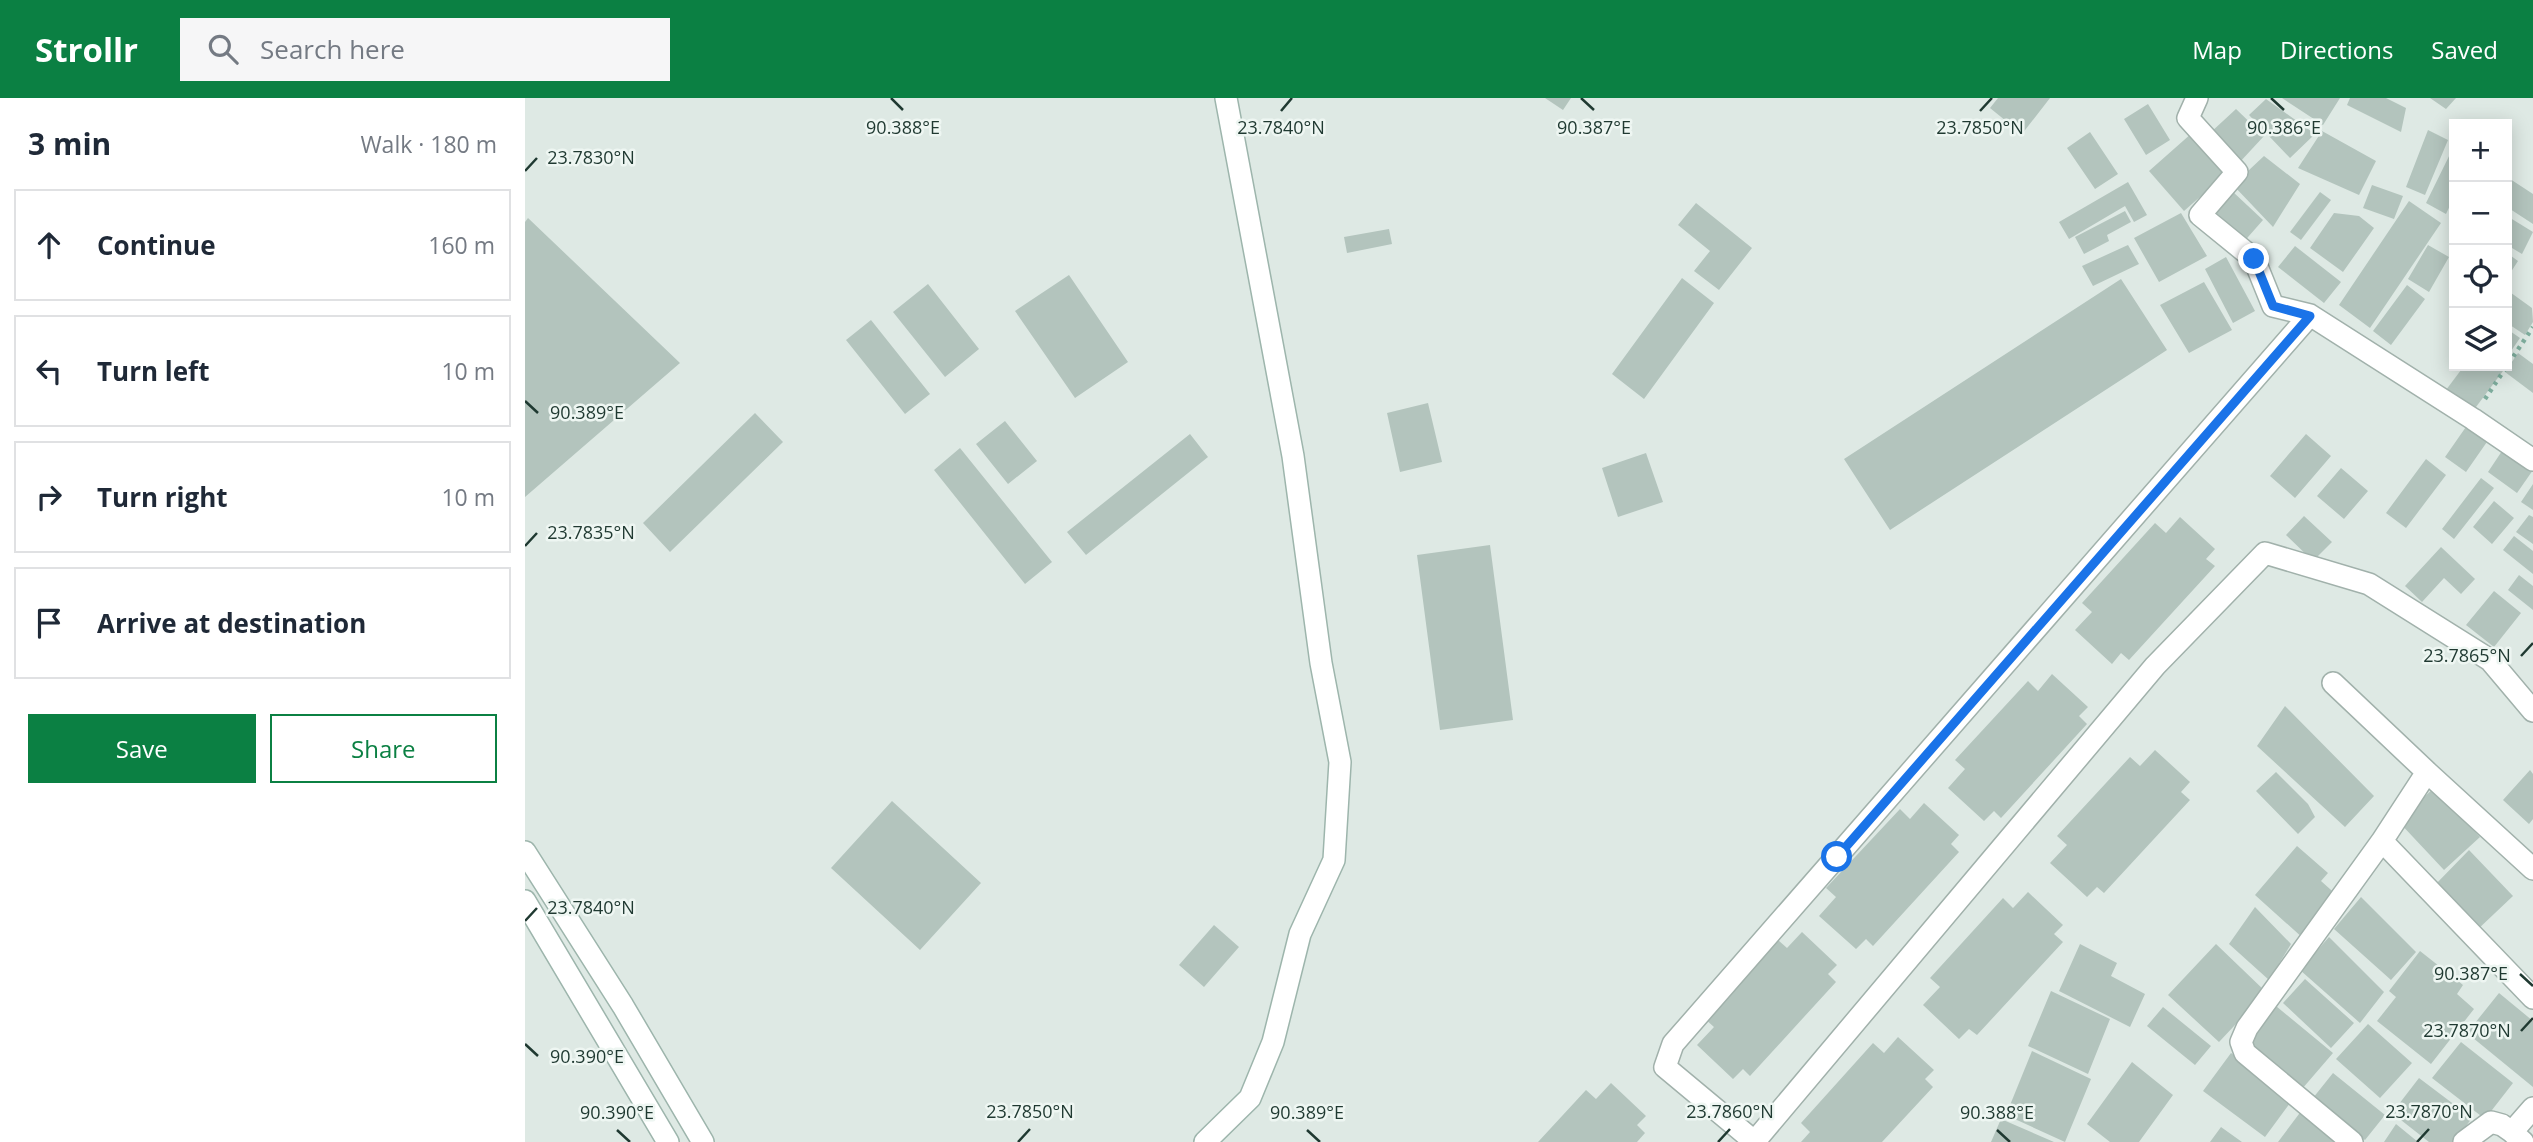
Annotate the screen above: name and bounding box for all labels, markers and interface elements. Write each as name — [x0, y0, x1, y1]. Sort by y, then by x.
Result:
search box — [180, 18, 670, 81]
text: Strollr — [35, 27, 138, 72]
icon: search — [204, 30, 242, 68]
text: Search here — [260, 31, 405, 67]
text: Map — [2192, 33, 2242, 66]
text: Directions — [2280, 33, 2393, 66]
text: Saved — [2431, 33, 2498, 66]
text: 90.388°E — [866, 115, 940, 139]
text: 23.7840°N — [1237, 115, 1325, 139]
text: 90.387°E — [1557, 115, 1631, 139]
text: 23.7850°N — [1936, 115, 2024, 139]
text: 90.386°E — [2247, 115, 2321, 139]
map controls — [2449, 119, 2512, 371]
button: + — [2449, 119, 2512, 182]
text: 3 min — [28, 123, 111, 164]
text: Walk · 180 m — [360, 128, 497, 160]
text: 23.7830°N — [547, 145, 635, 169]
button: − — [2449, 182, 2512, 245]
icon: ahead — [30, 226, 68, 264]
text: Continue — [97, 227, 216, 263]
text: 160 m — [428, 229, 495, 261]
route end — [2238, 243, 2269, 274]
button: locate — [2449, 245, 2512, 308]
button: layers — [2449, 308, 2512, 371]
icon: left — [30, 352, 68, 390]
text: Turn left — [97, 353, 209, 389]
text: 10 m — [441, 355, 495, 387]
text: 90.389°E — [550, 400, 624, 424]
icon: right — [30, 478, 68, 516]
text: Turn right — [97, 479, 228, 515]
text: 10 m — [441, 481, 495, 513]
text: 23.7835°N — [547, 520, 635, 544]
icon: arrive — [30, 604, 68, 642]
text: Arrive at destination — [97, 605, 366, 641]
text: 23.7865°N — [2423, 643, 2511, 667]
button: Save — [28, 714, 256, 783]
button: Share — [270, 714, 497, 783]
route start — [1821, 841, 1852, 872]
text: 23.7840°N — [547, 895, 635, 919]
text: 90.387°E — [2434, 961, 2508, 985]
text: 23.7870°N — [2423, 1018, 2511, 1042]
text: 90.390°E — [550, 1044, 624, 1068]
text: 23.7850°N — [986, 1099, 1074, 1123]
text: 23.7860°N — [1686, 1099, 1774, 1123]
text: 23.7870°N — [2385, 1099, 2473, 1123]
text: 90.390°E — [580, 1100, 654, 1124]
text: 90.389°E — [1270, 1100, 1344, 1124]
text: 90.388°E — [1960, 1100, 2034, 1124]

